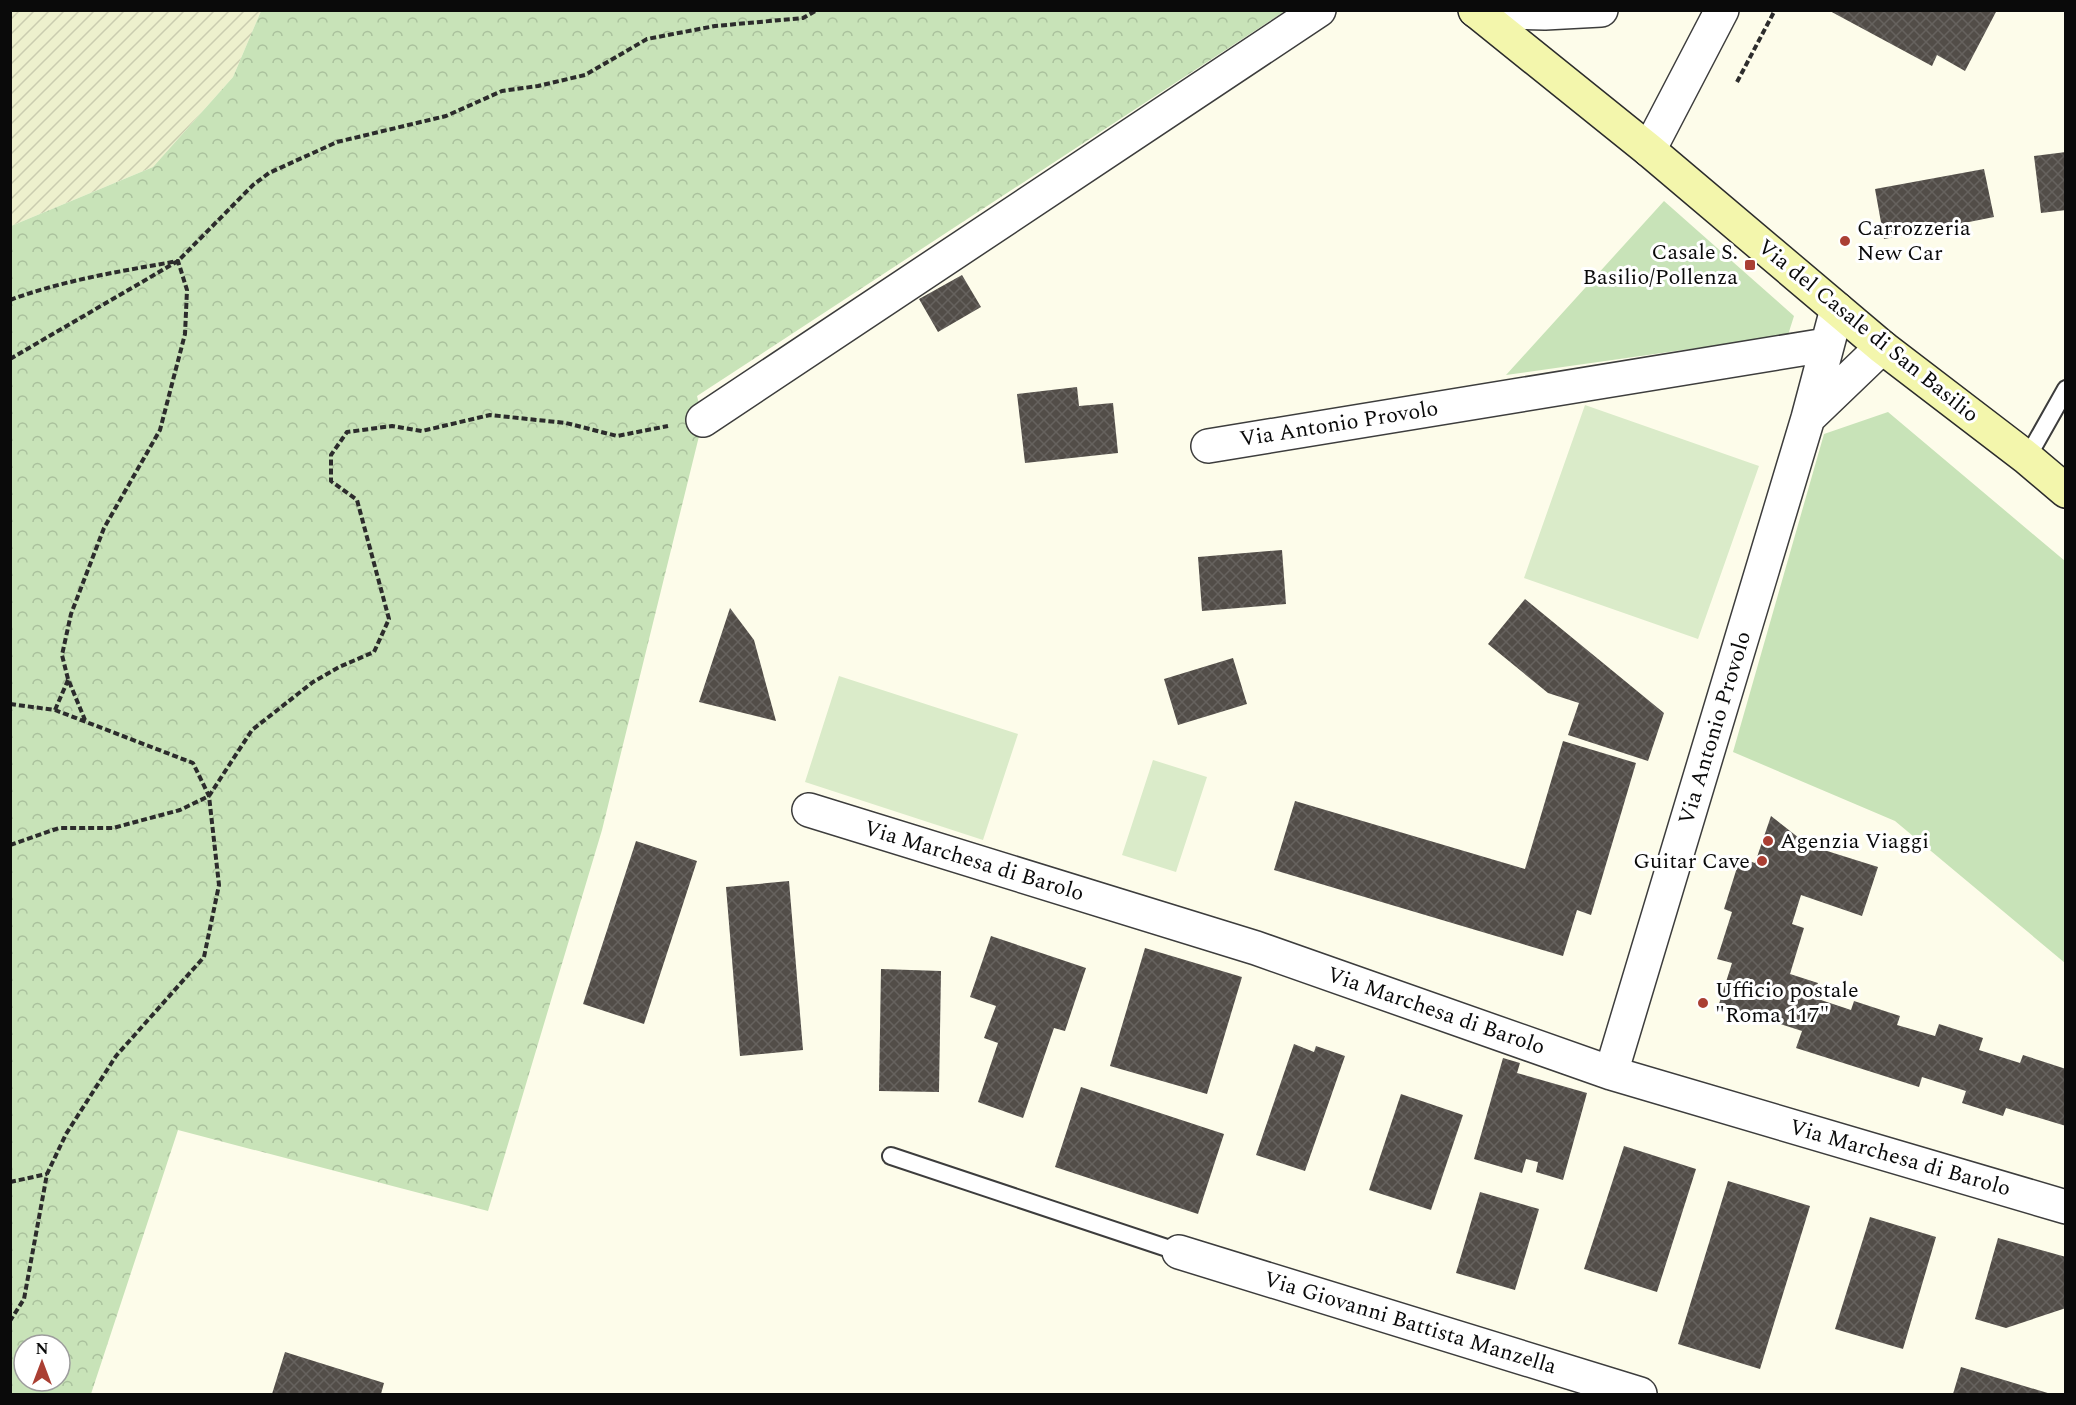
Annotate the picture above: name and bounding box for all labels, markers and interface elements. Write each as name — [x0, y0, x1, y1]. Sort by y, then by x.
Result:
place label: Carrozzeria New Car — [1857, 212, 1971, 270]
street label: Via del Casale di San Basilio — [1750, 231, 1986, 431]
marker: Carrozzeria New Car — [1838, 234, 1852, 248]
place label: Casale S. Basilio/Pollenza — [1583, 236, 1738, 294]
marker: Casale S. Basilio/Pollenza — [1743, 258, 1757, 272]
street label: Via Antonio Provolo — [1237, 392, 1441, 456]
street label: Via Antonio Provolo — [1670, 627, 1760, 829]
street label: Via Marchesa di Barolo — [860, 812, 1088, 910]
place label: Agenzia Viaggi — [1780, 825, 1929, 858]
marker: Agenzia Viaggi — [1761, 834, 1775, 848]
place label: Guitar Cave — [1633, 845, 1750, 878]
marker: Guitar Cave — [1755, 854, 1769, 868]
street label: Via Marchesa di Barolo — [1323, 958, 1549, 1064]
place label: Ufficio postale "Roma 117" — [1715, 974, 1859, 1032]
marker: Ufficio postale "Roma 117" — [1696, 996, 1710, 1010]
street label: Via Marchesa di Barolo — [1786, 1111, 2014, 1205]
street label: Via Giovanni Battista Manzella — [1260, 1263, 1561, 1383]
north arrow — [12, 1333, 72, 1393]
text: N — [35, 1337, 49, 1361]

